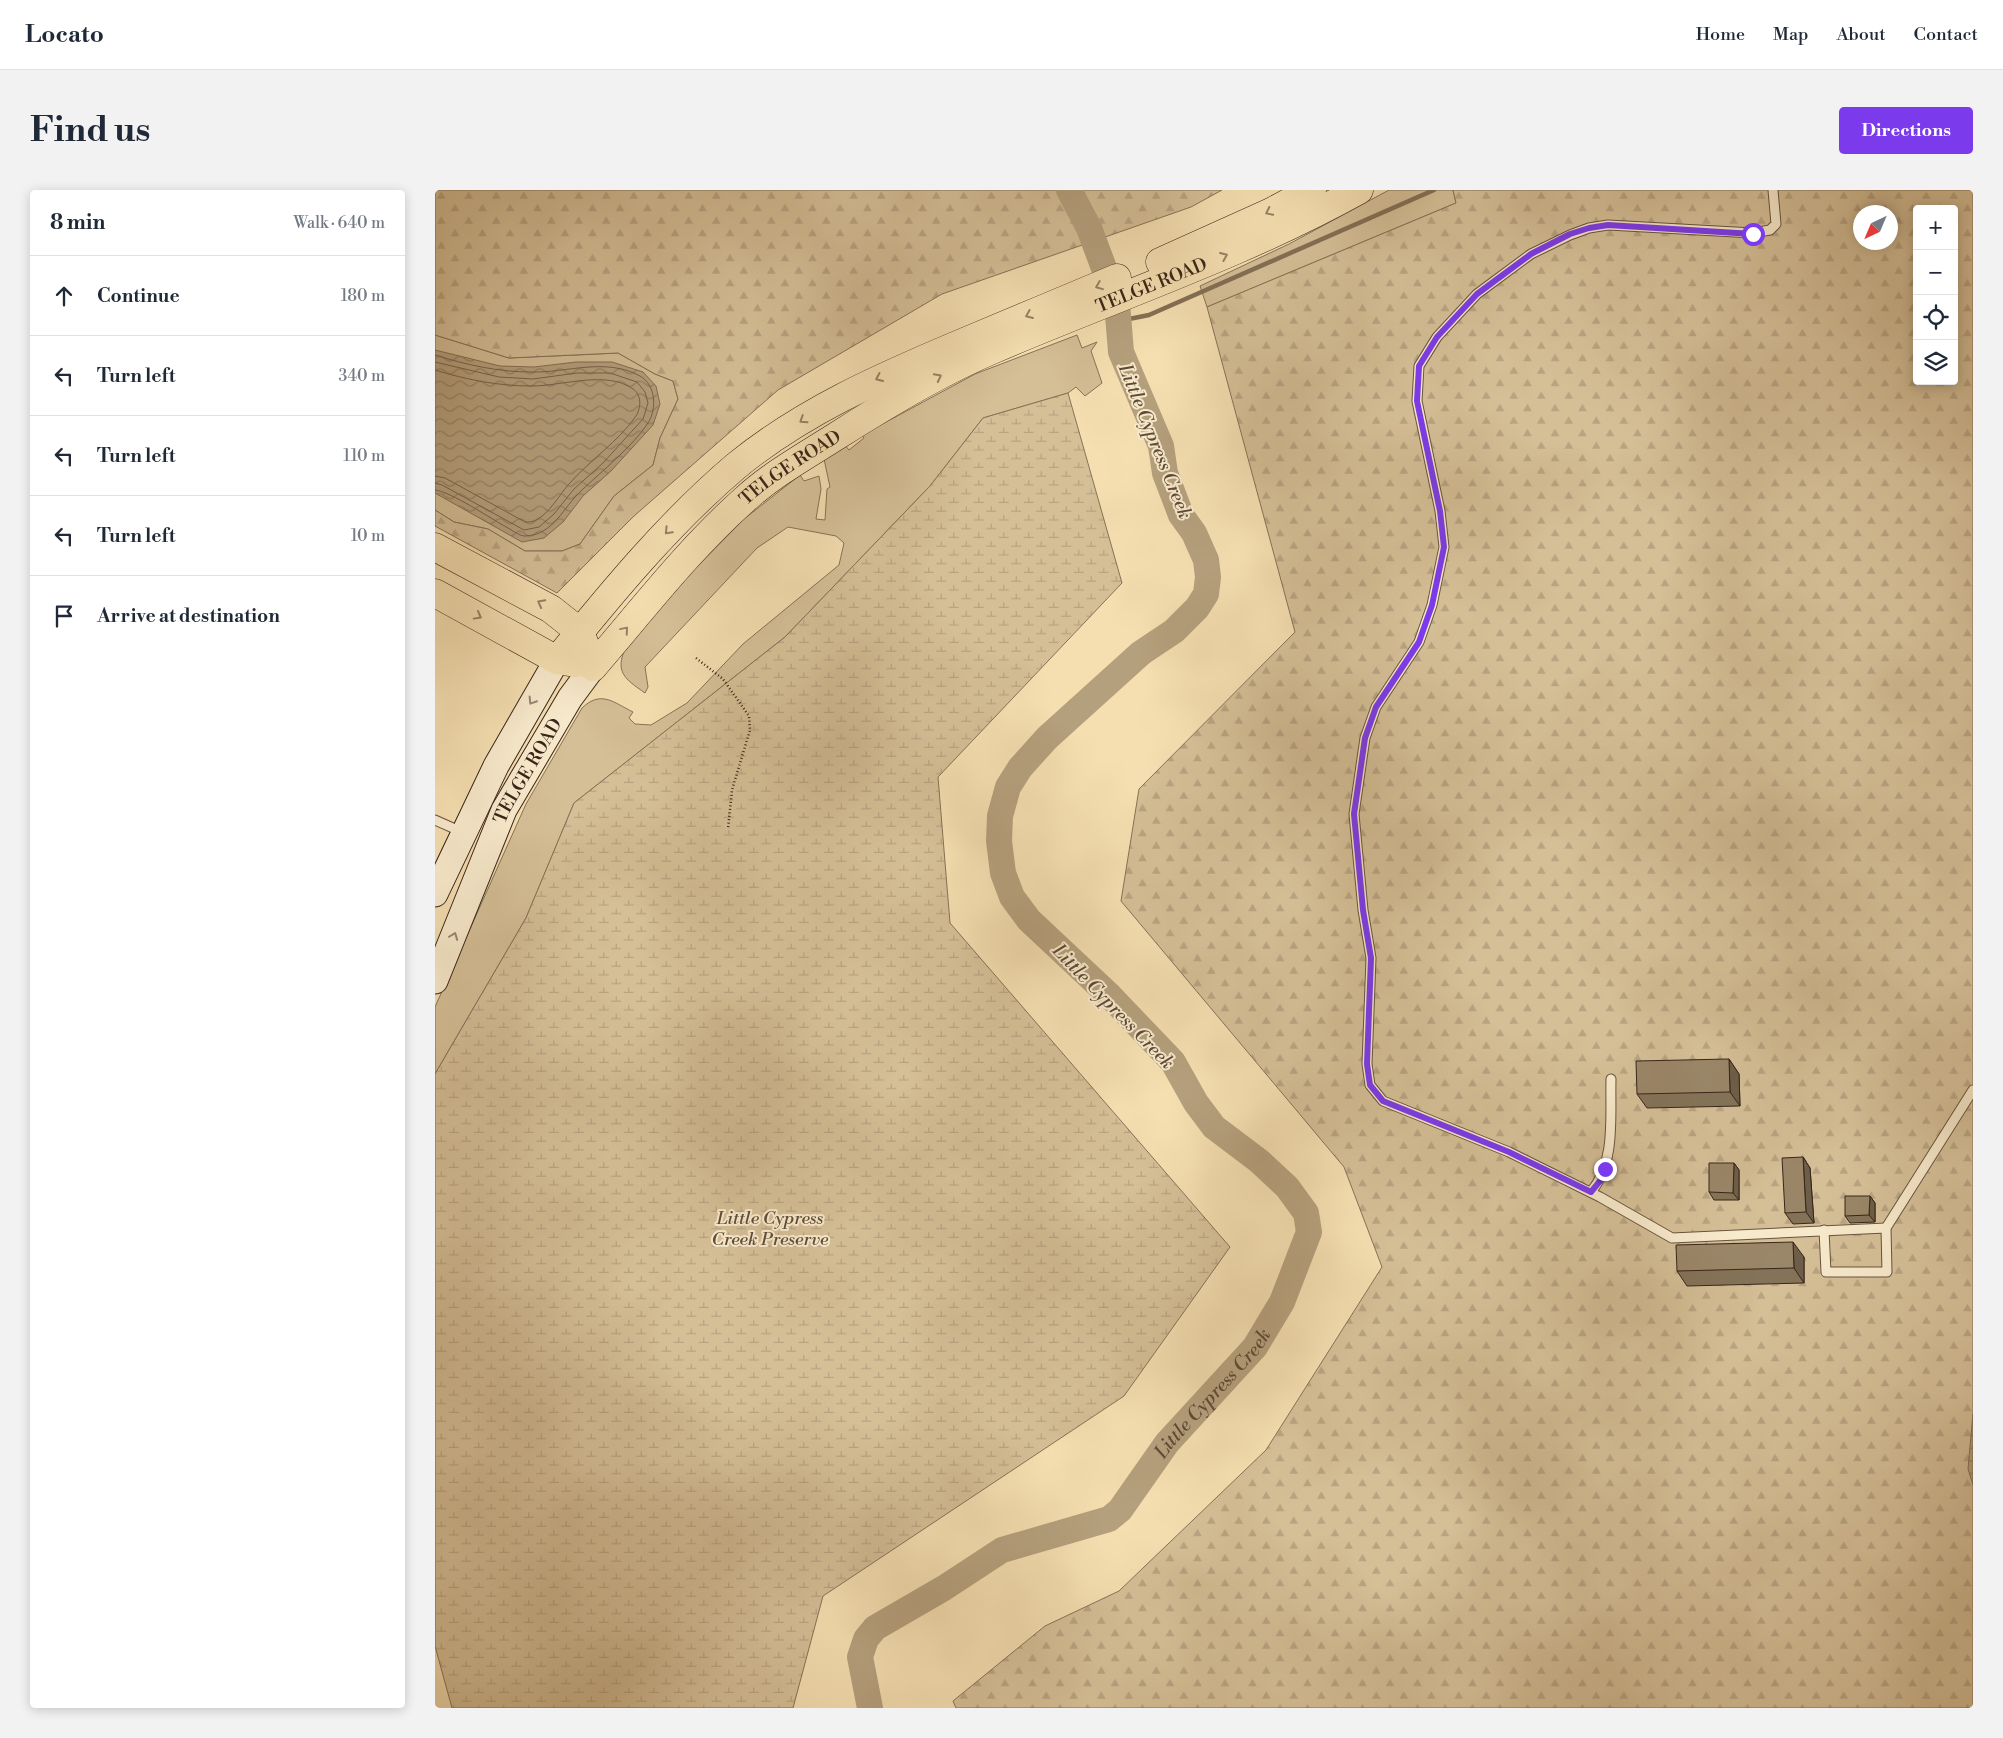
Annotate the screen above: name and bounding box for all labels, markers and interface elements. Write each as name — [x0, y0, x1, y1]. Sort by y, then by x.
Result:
text: Locato — [25, 20, 104, 50]
text: Home — [1696, 23, 1745, 46]
text: Map — [1773, 23, 1809, 46]
text: About — [1837, 23, 1886, 46]
text: Contact — [1914, 23, 1978, 46]
button: Directions — [1839, 107, 1973, 154]
text: Find us — [30, 109, 150, 152]
north arrow — [1853, 205, 1898, 250]
map controls — [1913, 205, 1958, 385]
button: + — [1913, 205, 1958, 250]
one-way arrow — [1265, 206, 1274, 217]
text: 8 min — [50, 210, 105, 236]
text: Walk · 640 m — [294, 213, 385, 233]
route start — [1742, 223, 1765, 246]
button: − — [1913, 250, 1958, 295]
one-way arrow — [1219, 252, 1228, 263]
street label: TELGE ROAD — [1092, 253, 1211, 318]
one-way arrow — [1095, 280, 1103, 290]
icon: ahead — [50, 282, 78, 310]
text: Continue — [97, 284, 180, 308]
text: 180 m — [341, 286, 385, 306]
button: locate — [1913, 295, 1958, 340]
one-way arrow — [1025, 308, 1034, 319]
button: layers — [1913, 340, 1958, 385]
water label: Little Cypress Creek — [1113, 359, 1197, 522]
icon: left — [50, 362, 78, 390]
text: Turn left — [97, 364, 176, 388]
text: 340 m — [338, 366, 385, 386]
one-way arrow — [876, 371, 885, 381]
one-way arrow — [933, 373, 942, 383]
one-way arrow — [799, 414, 808, 424]
street label: TELGE ROAD — [735, 425, 846, 511]
icon: left — [50, 442, 78, 470]
text: Turn left — [97, 444, 176, 468]
text: 110 m — [343, 446, 385, 466]
icon: left — [50, 522, 78, 550]
text: Turn left — [97, 524, 176, 548]
one-way arrow — [665, 525, 674, 534]
text: 10 m — [351, 526, 385, 546]
one-way arrow — [537, 599, 546, 609]
icon: arrive — [50, 602, 78, 630]
text: Arrive at destination — [97, 604, 280, 628]
one-way arrow — [472, 610, 481, 620]
one-way arrow — [619, 627, 627, 636]
one-way arrow — [529, 696, 538, 705]
street label: TELGE ROAD — [489, 714, 568, 827]
one-way arrow — [448, 932, 458, 941]
water label: Little Cypress Creek — [1047, 938, 1179, 1074]
route end — [1594, 1158, 1617, 1181]
park label: Little Cypress Creek Preserve — [712, 1207, 829, 1251]
water label: Little Cypress Creek — [1149, 1324, 1276, 1464]

